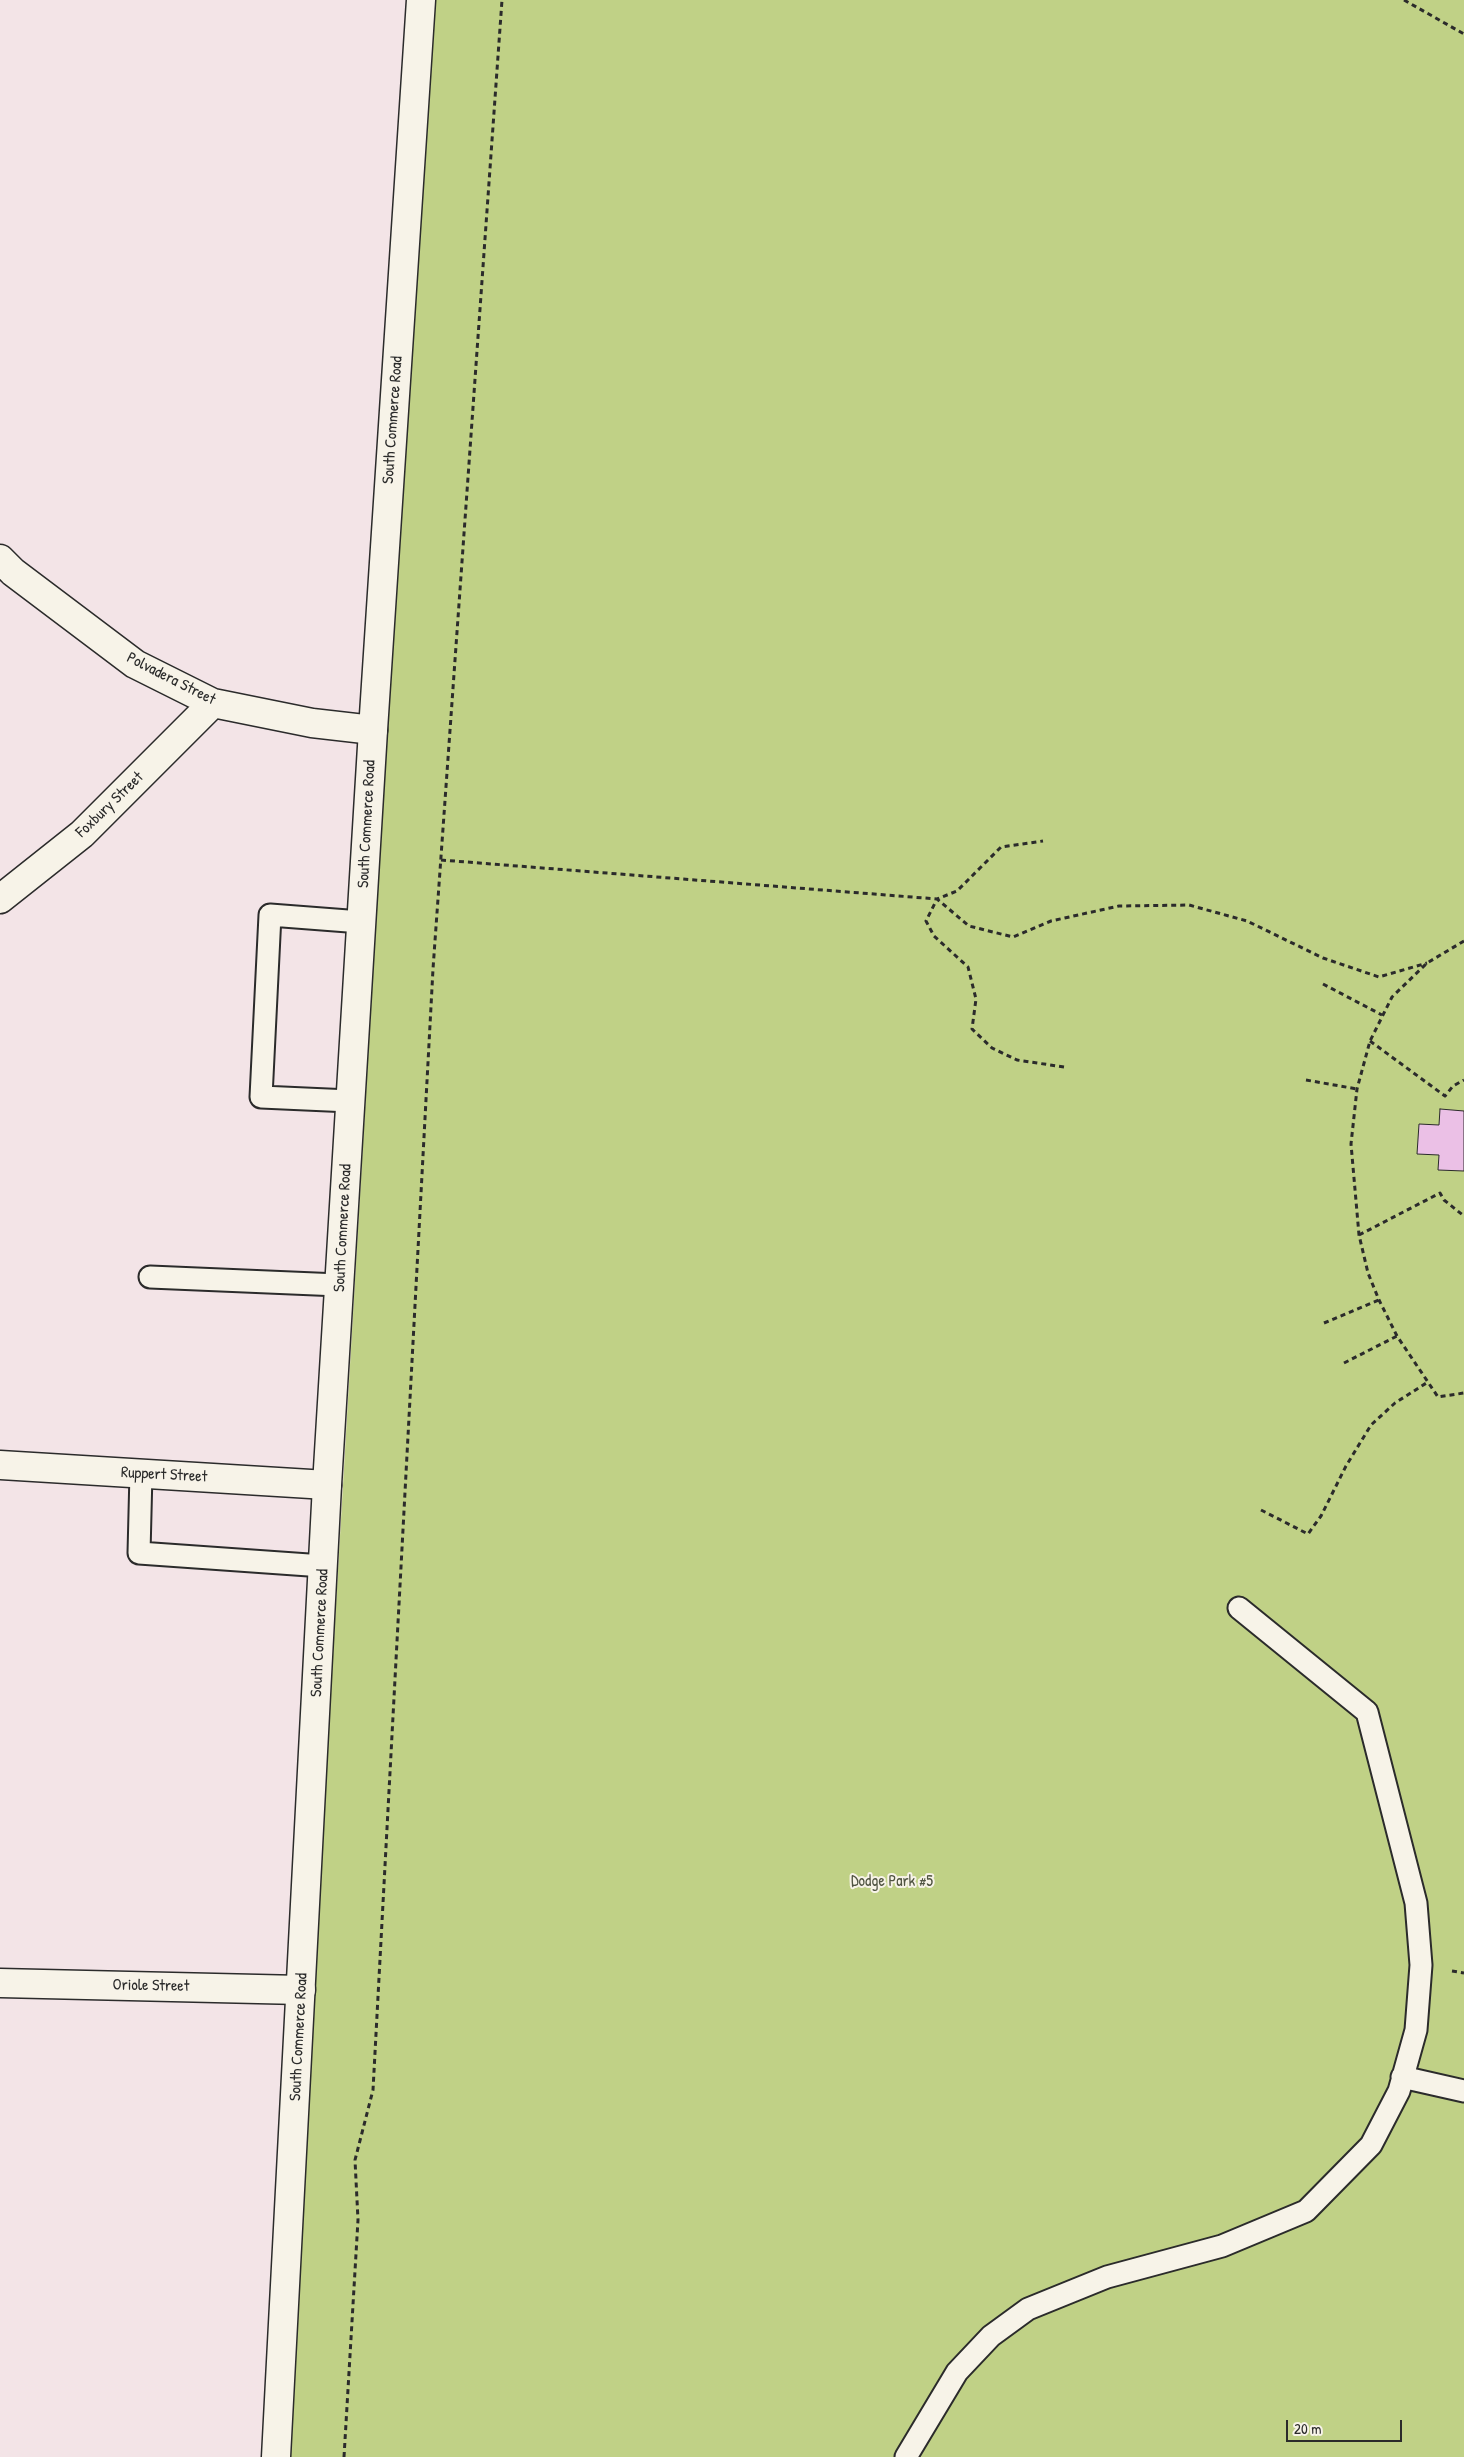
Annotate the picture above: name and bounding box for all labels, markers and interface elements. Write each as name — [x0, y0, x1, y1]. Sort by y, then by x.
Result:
street label: South Commerce Road — [379, 355, 407, 485]
street label: Polvadera Street — [123, 648, 219, 710]
street label: South Commerce Road — [354, 760, 380, 888]
street label: Foxbury Street — [72, 768, 148, 842]
street label: South Commerce Road — [330, 1164, 356, 1292]
street label: Ruppert Street — [120, 1463, 208, 1487]
street label: South Commerce Road — [307, 1569, 333, 1697]
park label: Dodge Park #5 — [851, 1872, 933, 1892]
street label: South Commerce Road — [286, 1973, 312, 2101]
street label: Oriole Street — [113, 1976, 189, 1996]
scale bar — [1289, 2410, 1405, 2442]
text: 20 m — [1294, 2418, 1321, 2439]

